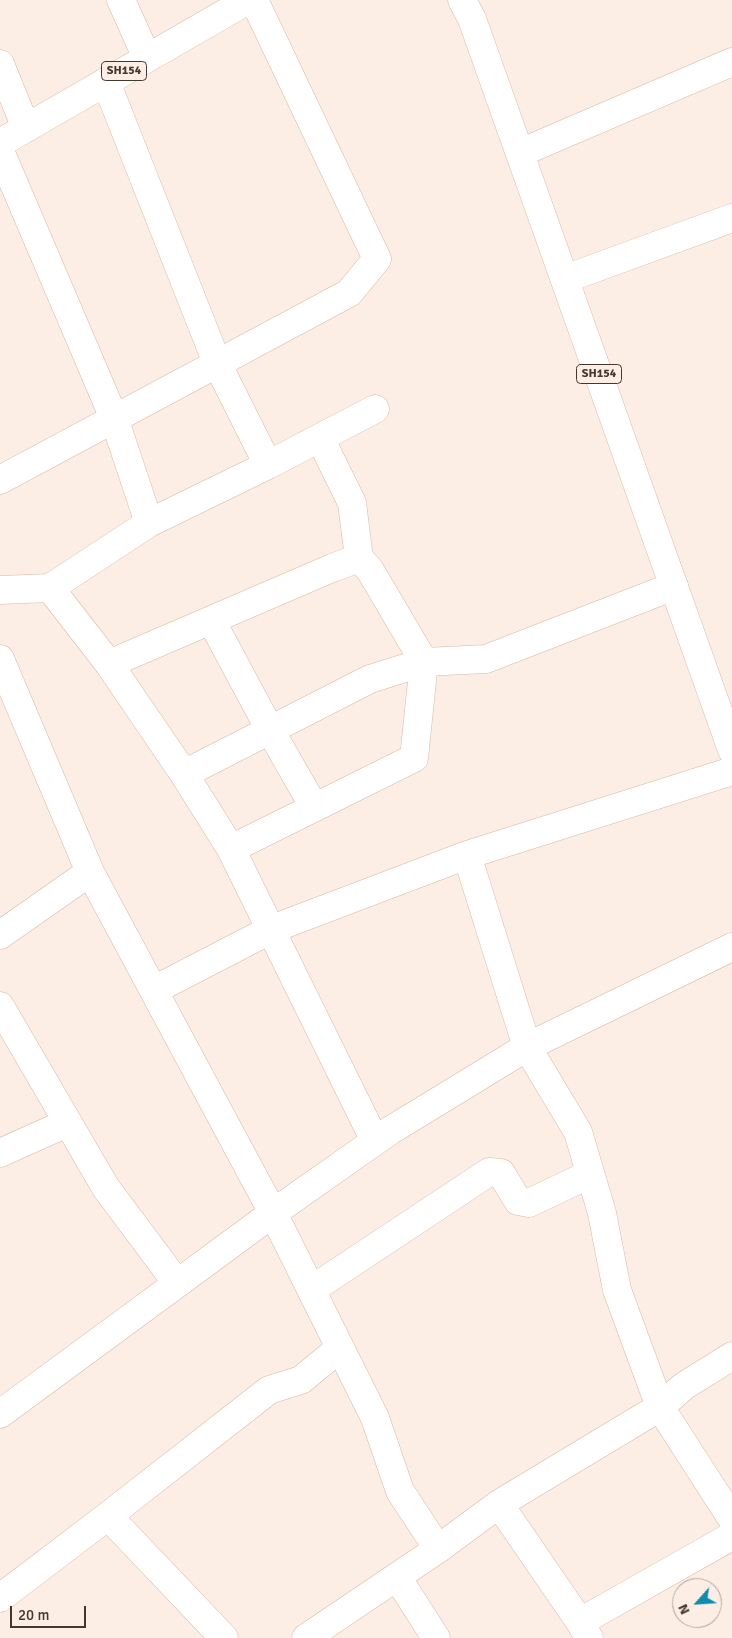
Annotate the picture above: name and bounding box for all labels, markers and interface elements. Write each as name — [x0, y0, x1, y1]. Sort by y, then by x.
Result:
road number: SH154 — [102, 61, 146, 80]
road number: SH154 — [576, 364, 622, 384]
north arrow — [672, 1578, 722, 1628]
scale bar — [12, 1596, 89, 1628]
text: N — [674, 1601, 694, 1617]
text: 20 m — [18, 1606, 49, 1624]

